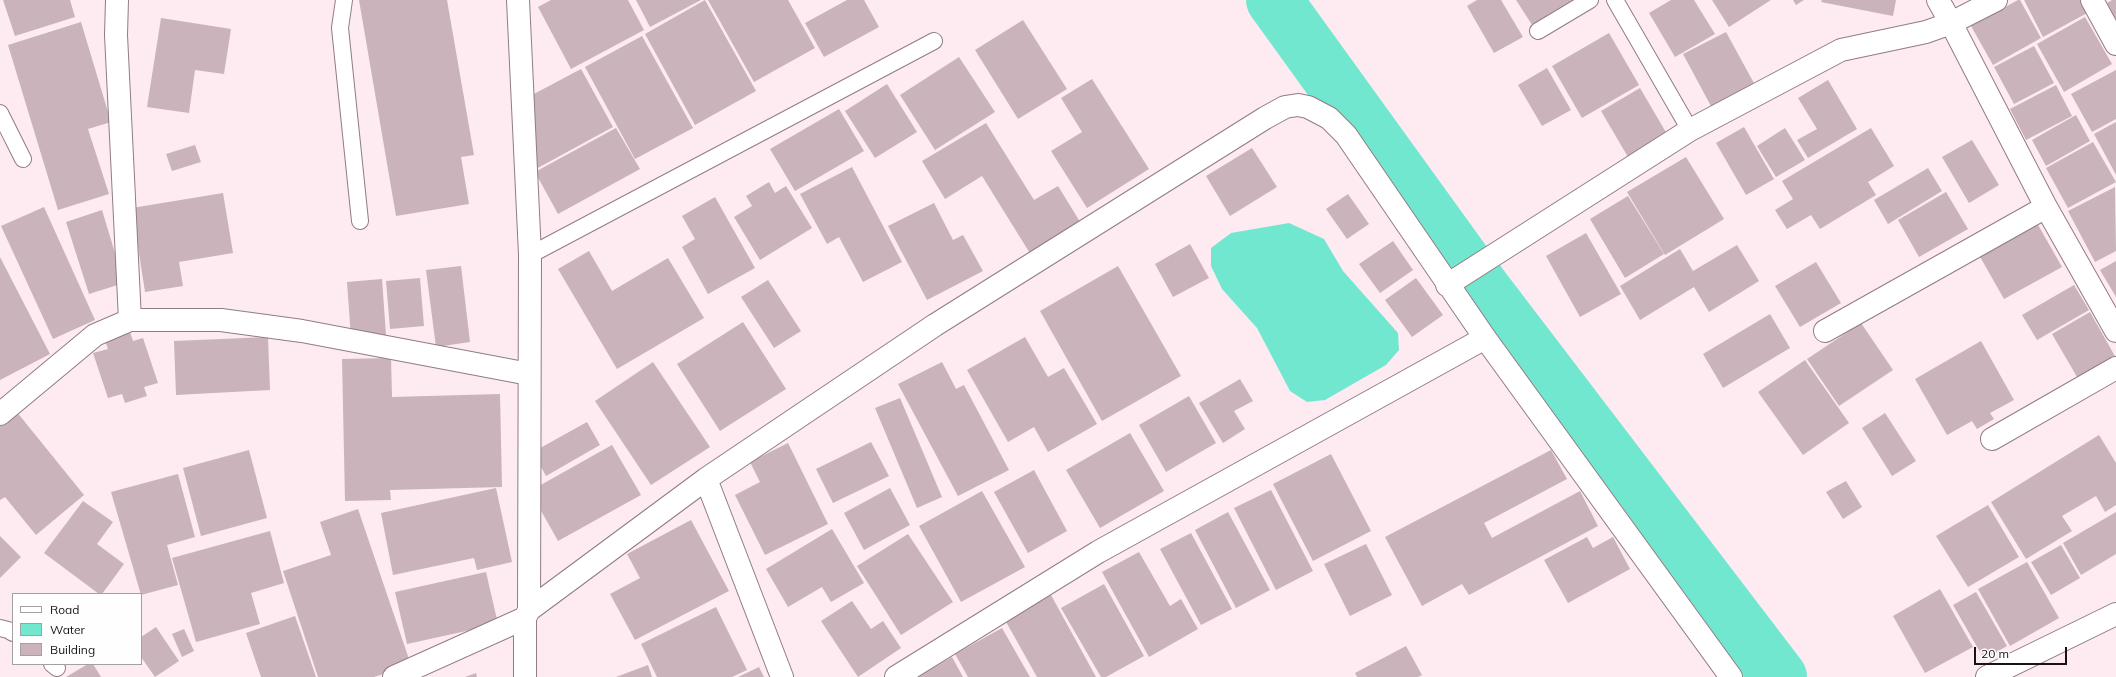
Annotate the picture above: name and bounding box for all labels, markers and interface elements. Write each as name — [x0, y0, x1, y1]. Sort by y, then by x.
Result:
legend — [12, 593, 142, 665]
text: Road — [50, 602, 79, 617]
text: Water — [50, 622, 85, 637]
scale bar — [1976, 639, 2069, 665]
text: Building — [50, 642, 95, 657]
text: 20 m — [1981, 646, 2009, 661]

